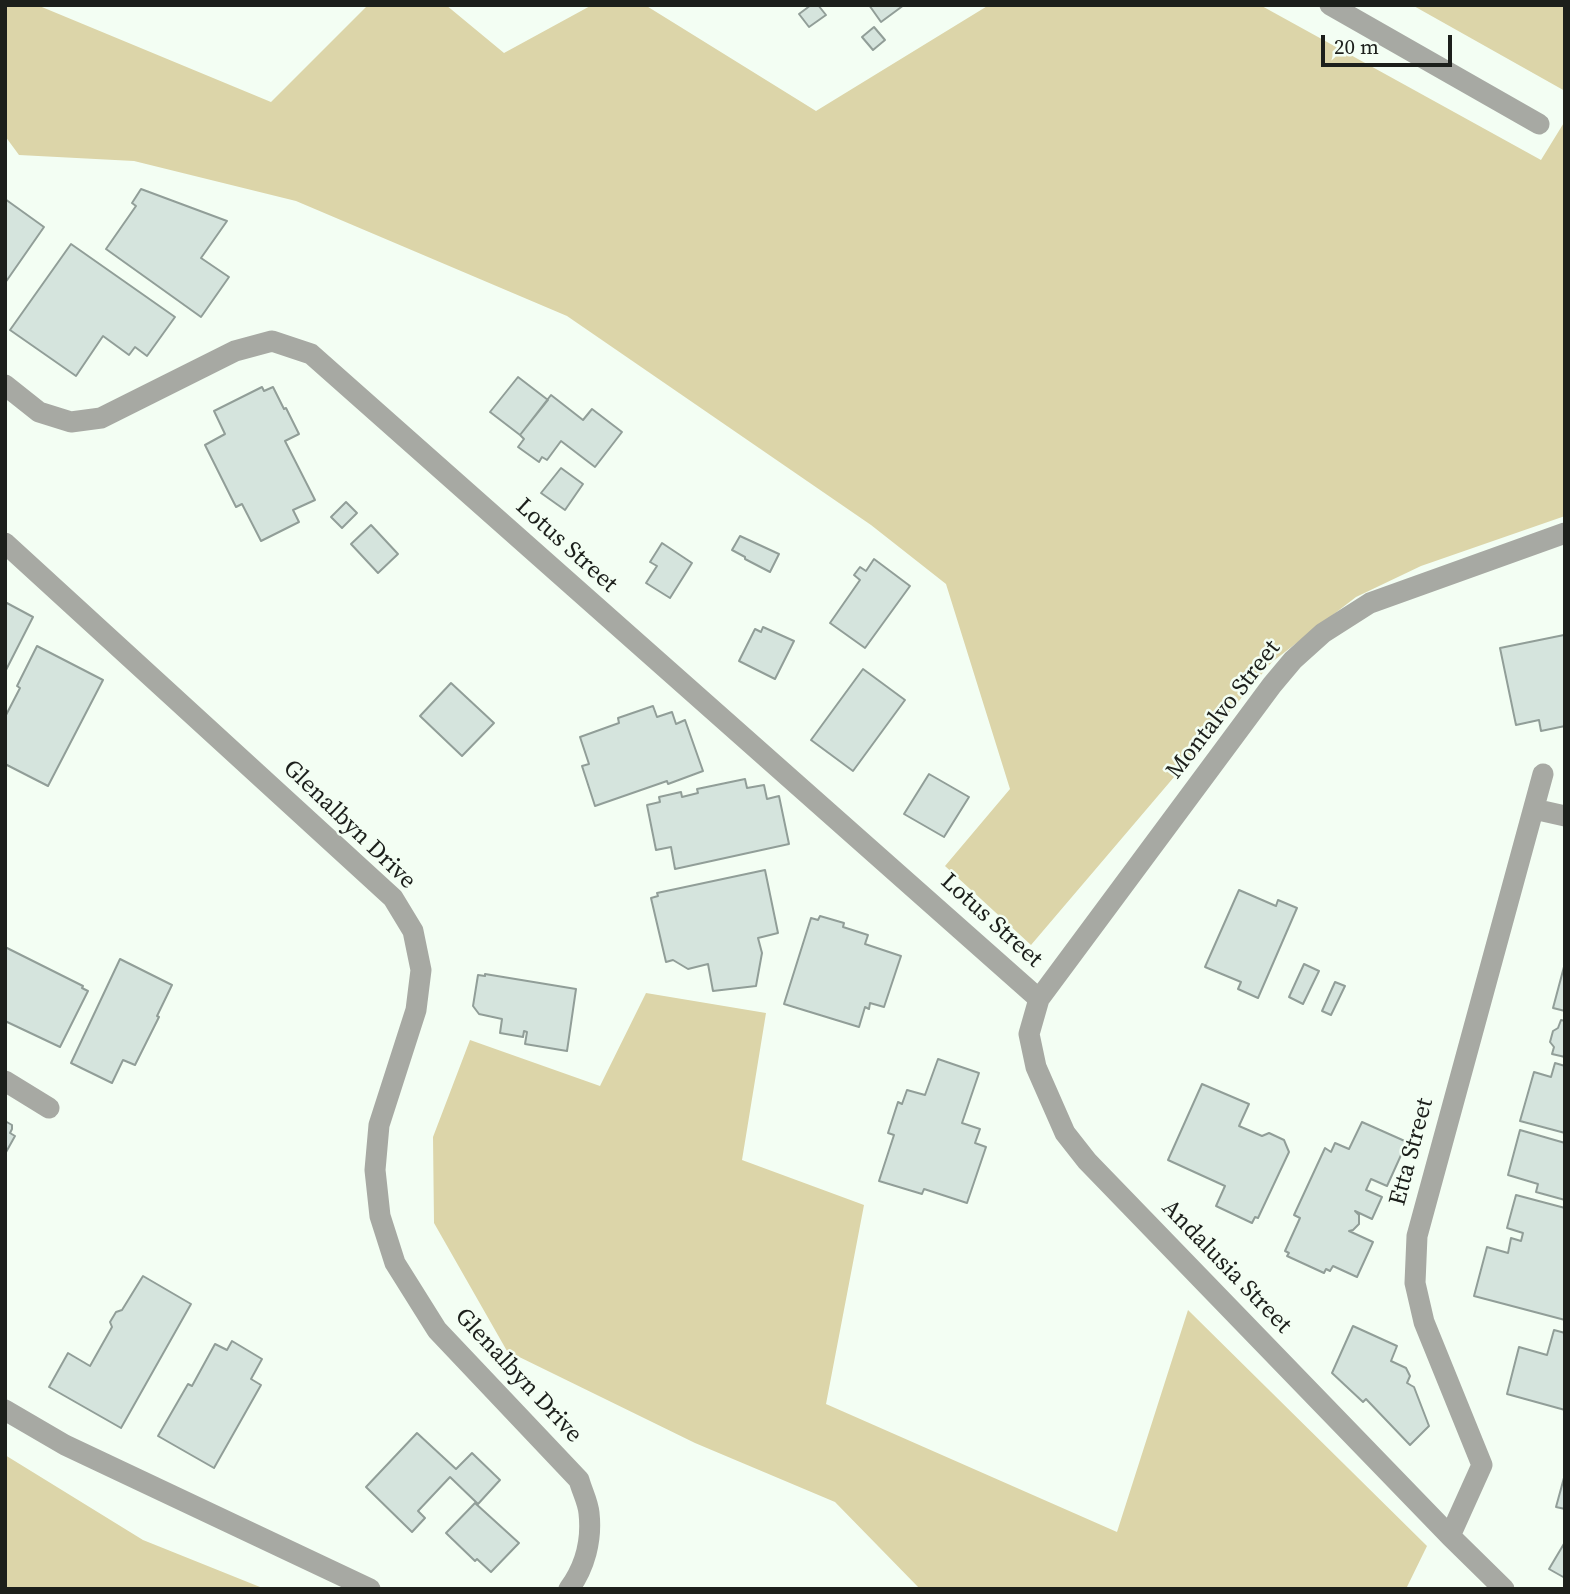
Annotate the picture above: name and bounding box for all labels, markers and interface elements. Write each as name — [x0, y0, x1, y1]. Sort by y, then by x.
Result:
scale bar — [1325, 21, 1456, 65]
text: 20 m — [1334, 32, 1379, 61]
street label: Lotus Street — [509, 493, 623, 599]
street label: Montalvo Street — [1161, 635, 1287, 785]
street label: Glenalbyn Drive — [277, 754, 421, 896]
street label: Lotus Street — [934, 868, 1048, 974]
street label: Etta Street — [1384, 1095, 1440, 1209]
street label: Andalusia Street — [1155, 1194, 1297, 1340]
street label: Glenalbyn Drive — [448, 1303, 588, 1449]

